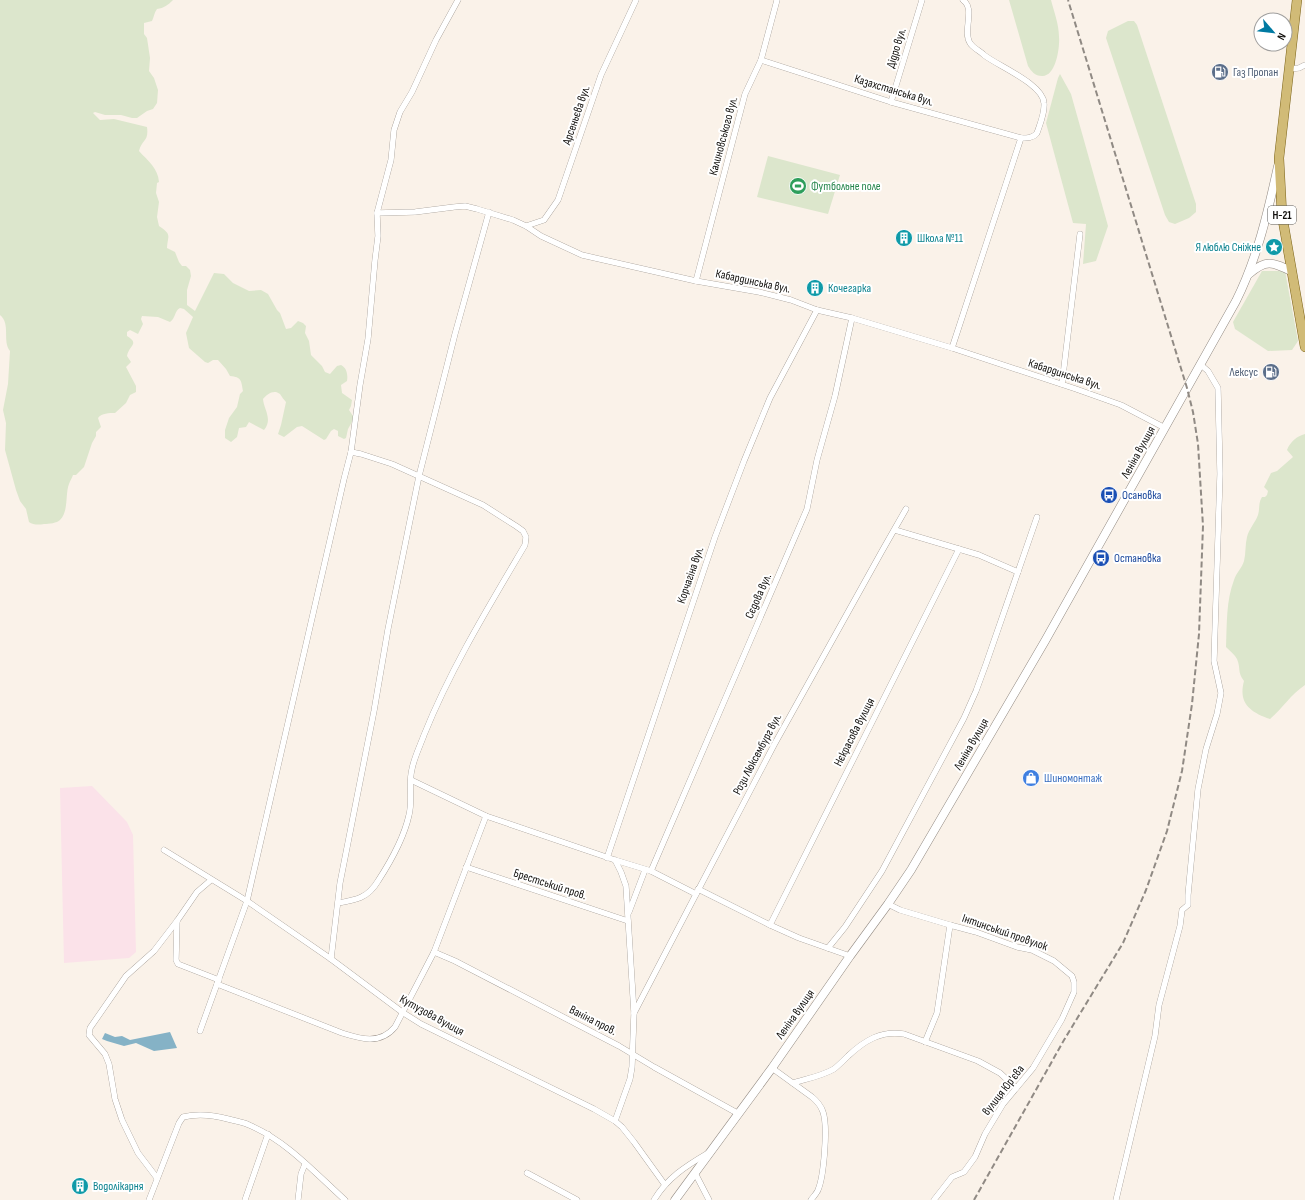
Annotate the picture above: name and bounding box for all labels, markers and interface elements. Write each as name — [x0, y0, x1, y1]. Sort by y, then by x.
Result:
north arrow — [1253, 12, 1293, 52]
street label: Дідро вул. — [883, 26, 910, 70]
text: N — [1274, 31, 1289, 42]
fuel station icon: Газ Пропан — [1210, 62, 1230, 82]
place label: Газ Пропан — [1233, 65, 1278, 80]
street label: Казахстанська вул. — [853, 71, 935, 110]
street label: Арсеньєва вул. — [559, 83, 594, 148]
street label: Калиновського вул. — [706, 95, 741, 177]
sports icon: Футбольне поле — [788, 176, 808, 196]
place label: Футбольне поле — [811, 179, 881, 194]
road number: Н-21 — [1268, 206, 1296, 224]
building icon: Школа №11 — [894, 228, 914, 248]
place label: Школа №11 — [917, 231, 964, 246]
place icon: Я люблю Сніжне — [1264, 237, 1284, 257]
place label: Я люблю Сніжне — [1195, 240, 1261, 255]
street label: Кабардинська вул. — [714, 266, 792, 297]
building icon: Кочегарка — [805, 278, 825, 298]
place label: Кочегарка — [828, 281, 871, 296]
street label: Кабардинська вул. — [1026, 356, 1103, 393]
fuel station icon: Лексус — [1261, 362, 1281, 382]
place label: Лексус — [1229, 365, 1258, 380]
street label: Леніна вулиця — [1117, 423, 1159, 482]
bus stop icon: Осановка — [1099, 485, 1119, 505]
place label: Осановка — [1122, 488, 1162, 503]
street label: Корчагіна вул. — [674, 545, 707, 605]
bus stop icon: Остановка — [1091, 548, 1111, 568]
place label: Остановка — [1114, 551, 1161, 566]
street label: Сєдова вул. — [742, 571, 775, 621]
street label: Нєкрасова вулиця — [831, 695, 878, 769]
street label: Рози Люксембург вул. — [730, 711, 785, 797]
street label: Леніна вулиця — [950, 715, 992, 774]
shop icon: Шиномонтаж — [1021, 768, 1041, 788]
place label: Шиномонтаж — [1044, 771, 1102, 786]
street label: Брестський пров. — [511, 866, 588, 903]
street label: Інтинський провулок — [960, 911, 1050, 954]
street label: Леніна вулиця — [772, 986, 818, 1043]
street label: Кутузова вулиця — [397, 992, 467, 1039]
street label: Ваніна пров. — [567, 1002, 619, 1039]
street label: вулиця Юр'єва — [979, 1062, 1028, 1118]
building icon: Водолікарня — [70, 1176, 90, 1196]
place label: Водолікарня — [93, 1179, 144, 1194]

